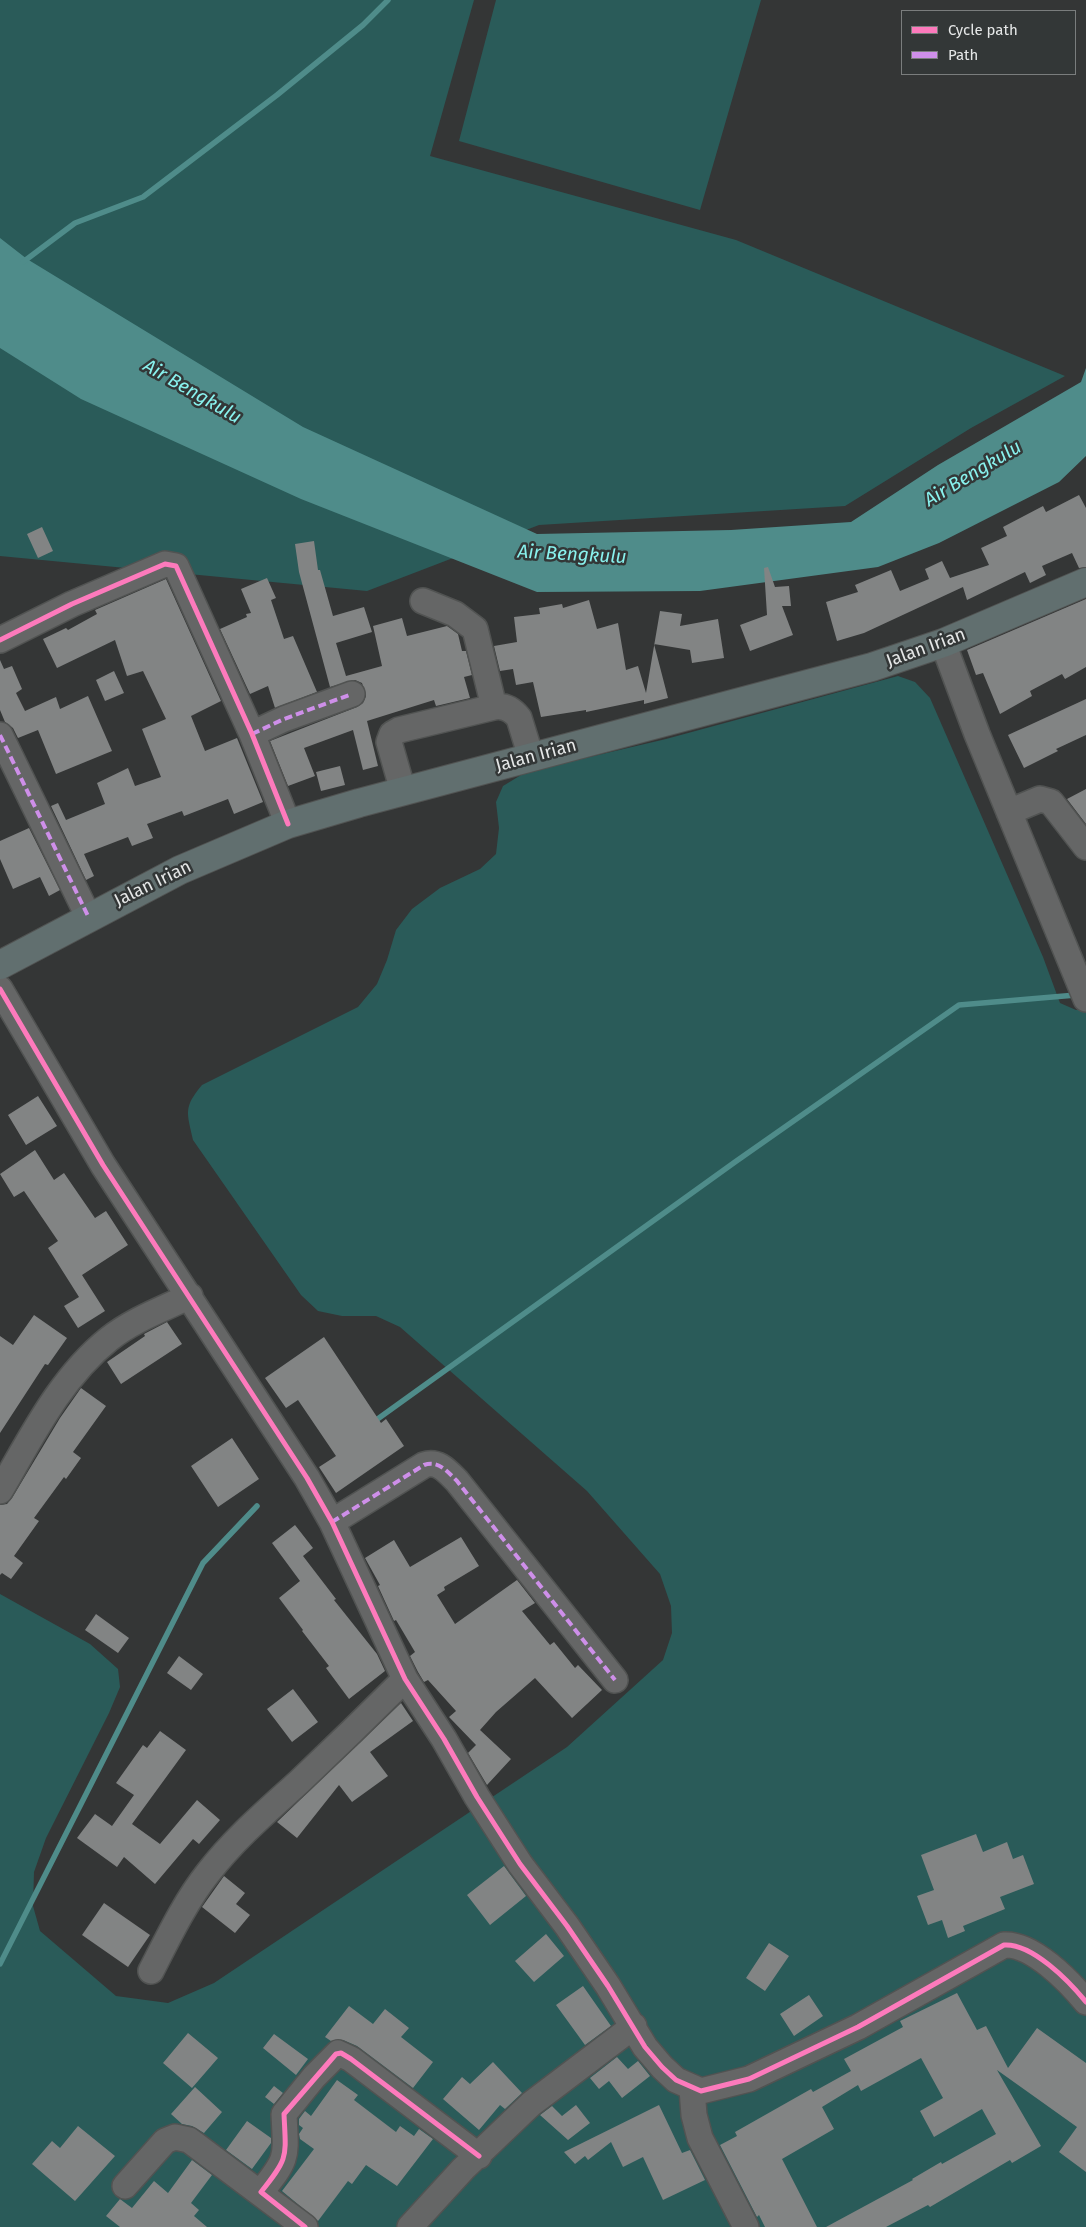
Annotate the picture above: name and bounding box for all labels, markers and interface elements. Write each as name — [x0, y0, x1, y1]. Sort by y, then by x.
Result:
legend — [901, 10, 1076, 75]
text: Cycle path — [948, 21, 1018, 39]
text: Path — [948, 46, 978, 64]
water label: Air Bengkulu — [139, 355, 245, 429]
water label: Air Bengkulu — [920, 436, 1026, 512]
water label: Air Bengkulu — [517, 541, 627, 569]
street label: Jalan Irian — [883, 624, 969, 672]
street label: Jalan Irian — [493, 735, 579, 777]
street label: Jalan Irian — [111, 856, 195, 912]

